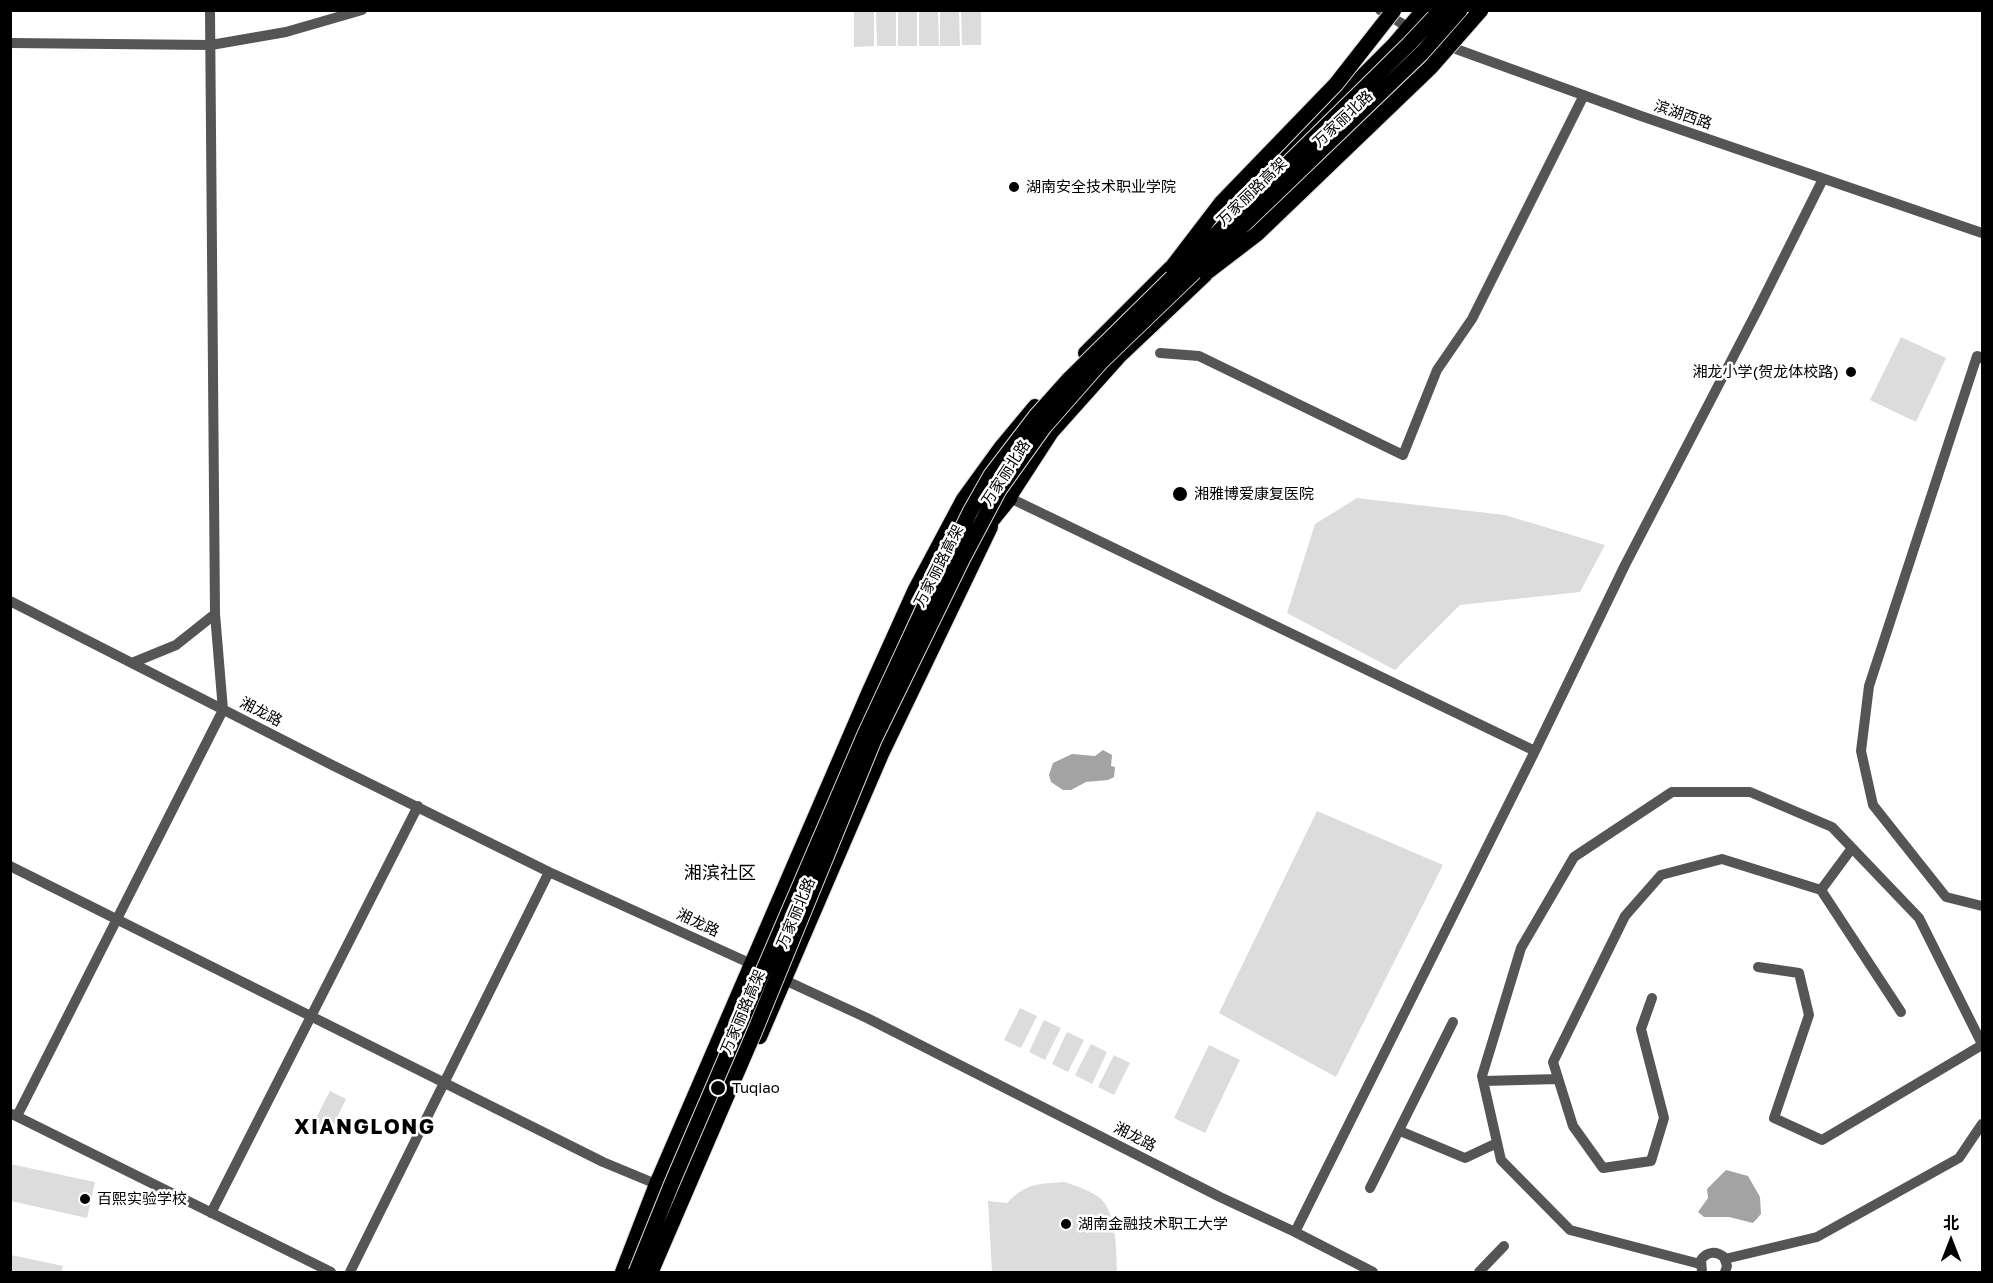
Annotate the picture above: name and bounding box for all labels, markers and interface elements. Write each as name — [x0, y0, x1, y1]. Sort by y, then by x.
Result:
street label: 万家丽北路 — [1309, 87, 1377, 151]
street label: 滨湖西路 — [1652, 97, 1714, 133]
street label: 万家丽路高架 — [1213, 154, 1291, 230]
place label: 湖南安全技术职业学院 — [1026, 178, 1176, 196]
marker: 湖南安全技术职业学院 — [1007, 180, 1021, 194]
place label: 湘龙小学(贺龙体校路) — [1693, 363, 1839, 381]
marker: 湘龙小学(贺龙体校路) — [1844, 365, 1858, 379]
street label: 万家丽北路 — [978, 437, 1034, 509]
marker: 湘雅博爱康复医院 — [1171, 485, 1189, 503]
place label: 湘雅博爱康复医院 — [1194, 485, 1314, 503]
street label: 万家丽路高架 — [911, 522, 967, 610]
street label: 湘龙路 — [237, 694, 285, 730]
district label: 湘滨社区 — [684, 862, 756, 884]
street label: 万家丽北路 — [773, 875, 819, 951]
street label: 湘龙路 — [674, 905, 722, 941]
street label: 万家丽路高架 — [717, 967, 769, 1057]
marker: Tuqiao — [709, 1079, 727, 1097]
place label: Tuqiao — [732, 1079, 780, 1097]
district label: XIANGLONG — [294, 1114, 436, 1140]
street label: 湘龙路 — [1111, 1119, 1159, 1155]
place label: 百熙实验学校 — [97, 1190, 187, 1208]
marker: 百熙实验学校 — [78, 1192, 92, 1206]
north arrow — [1921, 1211, 1981, 1271]
text: 北 — [1943, 1213, 1959, 1233]
place label: 湖南金融技术职工大学 — [1078, 1215, 1228, 1233]
marker: 湖南金融技术职工大学 — [1059, 1217, 1073, 1231]

